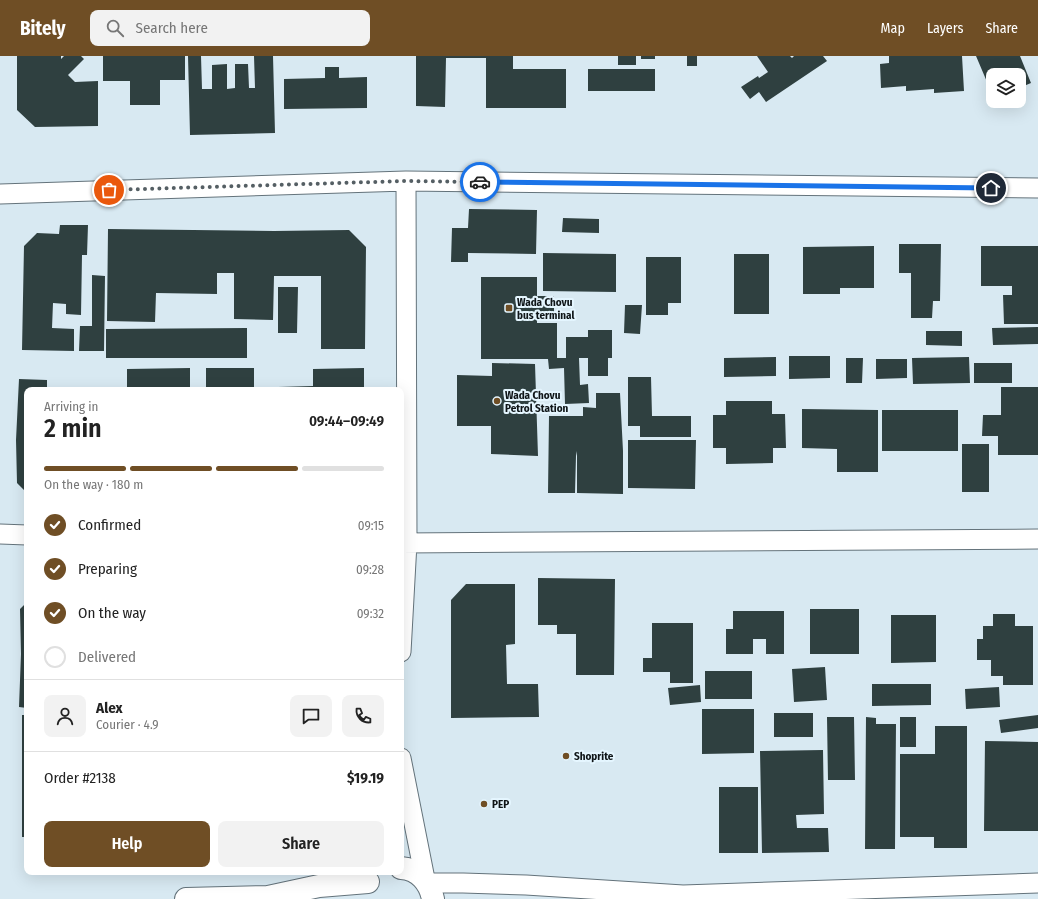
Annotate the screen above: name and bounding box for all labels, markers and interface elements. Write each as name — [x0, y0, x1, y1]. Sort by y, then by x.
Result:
search box — [90, 10, 370, 46]
text: Bitely — [20, 17, 66, 40]
icon: search — [104, 17, 126, 39]
text: Search here — [136, 19, 208, 37]
text: Map — [881, 20, 905, 37]
text: Layers — [927, 20, 963, 37]
text: Share — [985, 20, 1018, 37]
map controls — [986, 68, 1026, 108]
button: layers — [986, 68, 1026, 108]
courier — [460, 162, 500, 202]
icon: car — [469, 171, 491, 193]
pin — [974, 171, 1008, 205]
pin — [92, 173, 126, 207]
icon: home — [980, 177, 1002, 199]
icon: bag — [98, 179, 120, 201]
place label: Wada Chovu bus terminal — [517, 296, 575, 322]
marker: Wada Chovu bus terminal — [504, 303, 514, 313]
place label: Wada Chovu Petrol Station — [505, 389, 569, 415]
marker: Wada Chovu Petrol Station — [492, 396, 502, 406]
text: Arriving in — [44, 399, 98, 414]
text: 09:44–09:49 — [309, 412, 384, 430]
text: 2 min — [44, 413, 102, 444]
text: On the way · 180 m — [44, 477, 143, 492]
icon: check — [44, 514, 66, 536]
text: Confirmed — [78, 516, 141, 534]
text: 09:15 — [358, 518, 384, 533]
icon: check — [44, 558, 66, 580]
text: Preparing — [78, 560, 137, 578]
text: 09:28 — [356, 562, 384, 577]
icon: check — [44, 602, 66, 624]
text: On the way — [78, 604, 146, 622]
text: 09:32 — [357, 606, 384, 621]
text: Delivered — [78, 648, 136, 666]
button: person — [44, 695, 86, 737]
button: chat — [290, 695, 332, 737]
button: phone — [342, 695, 384, 737]
text: Alex — [96, 699, 123, 717]
text: Courier · 4.9 — [96, 717, 159, 732]
place label: Shoprite — [574, 750, 614, 763]
marker: Shoprite — [561, 751, 571, 761]
text: Order #2138 — [44, 769, 116, 787]
text: $19.19 — [347, 769, 384, 787]
place label: PEP — [492, 798, 509, 811]
marker: PEP — [479, 799, 489, 809]
button: Help — [44, 821, 210, 867]
button: Share — [218, 821, 384, 867]

